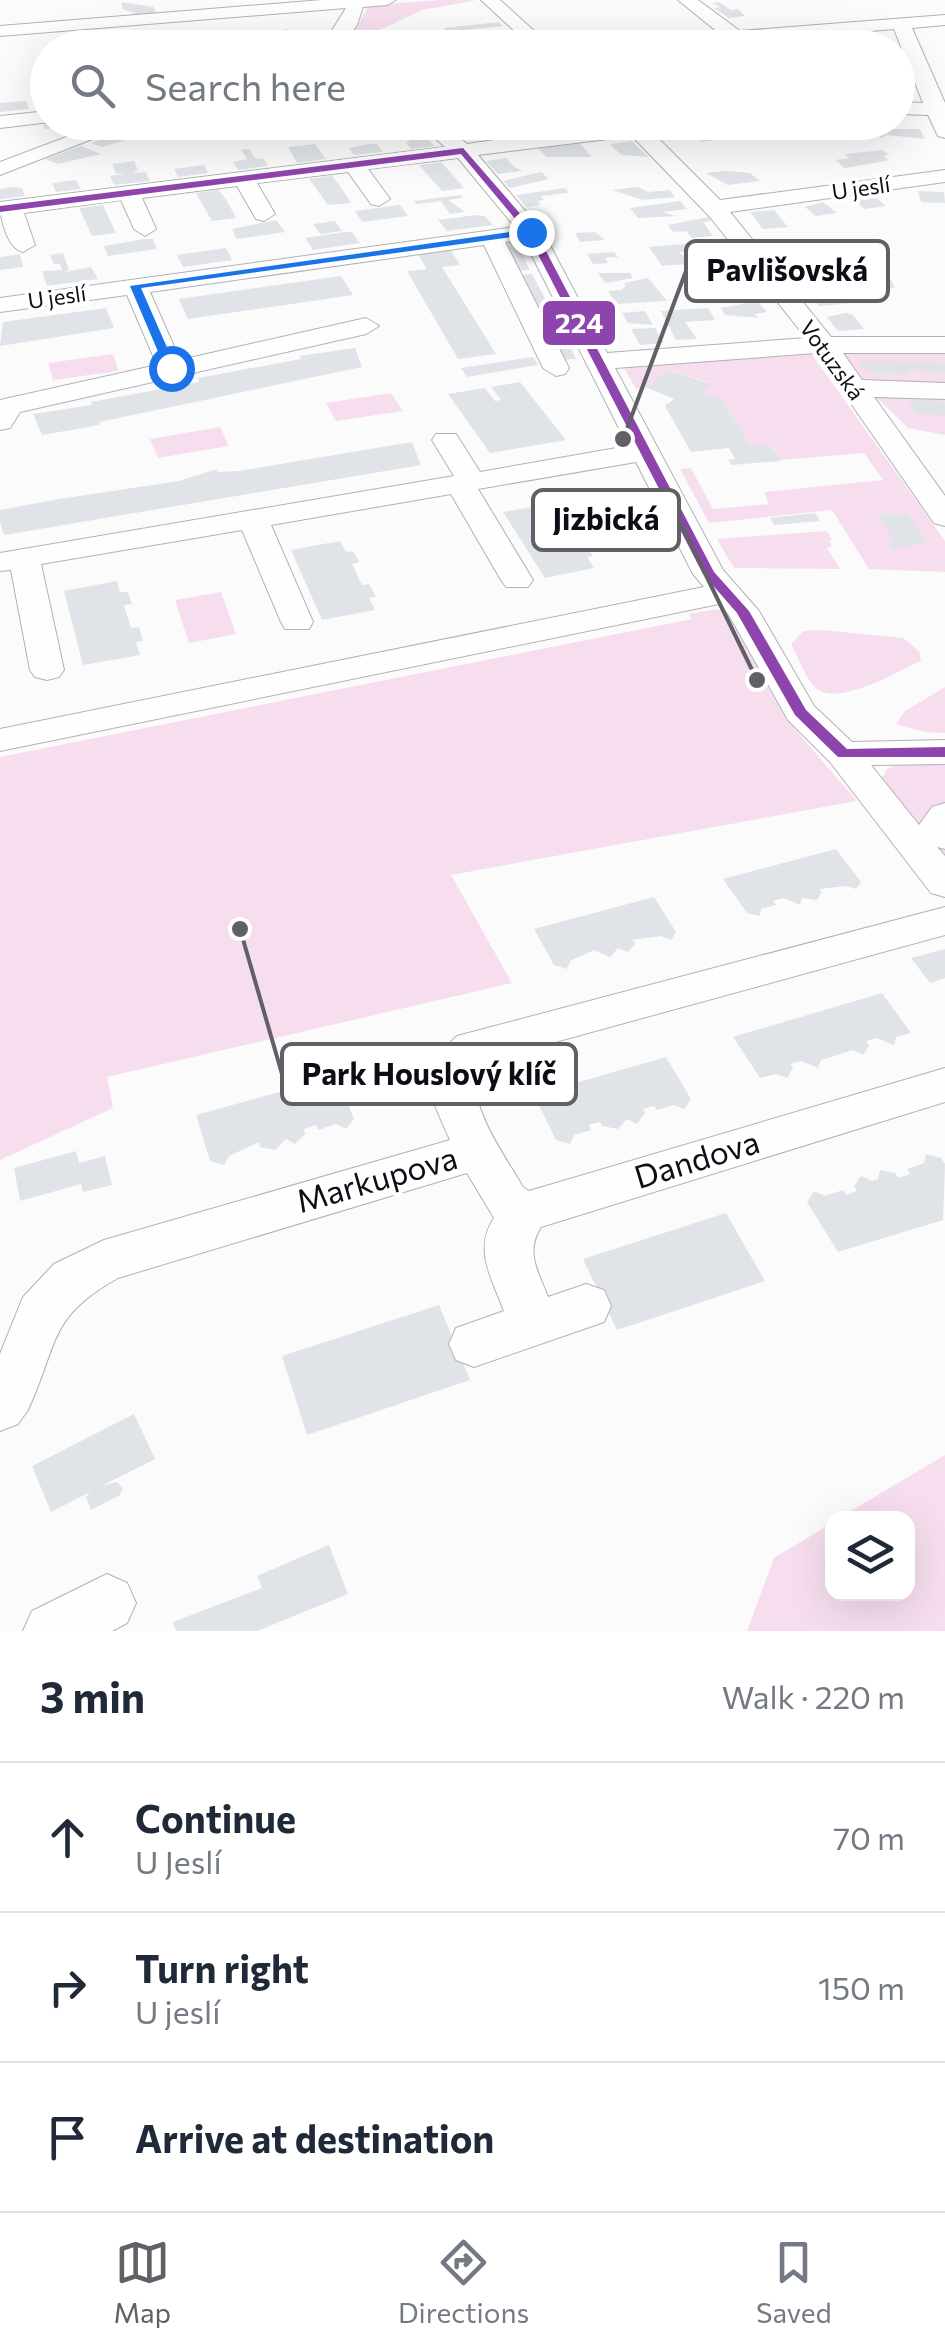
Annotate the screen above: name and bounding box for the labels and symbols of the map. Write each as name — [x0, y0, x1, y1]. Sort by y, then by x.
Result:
street label: U jeslí — [830, 170, 893, 205]
route end — [509, 210, 555, 256]
callout: Pavlišovská — [686, 241, 888, 301]
text: Pavlišovská — [706, 250, 868, 287]
street label: U jeslí — [26, 279, 89, 314]
line badge: 224 — [541, 299, 617, 347]
text: 224 — [555, 305, 603, 339]
street label: Votuzská — [794, 314, 870, 405]
route start — [149, 346, 195, 392]
callout: Jizbická — [533, 490, 679, 550]
text: Jizbická — [553, 499, 659, 536]
callout: Park Houslový klíč — [282, 1044, 576, 1104]
text: Park Houslový klíč — [302, 1054, 557, 1091]
street label: Dandova — [629, 1120, 764, 1196]
street label: Markupova — [291, 1136, 461, 1220]

